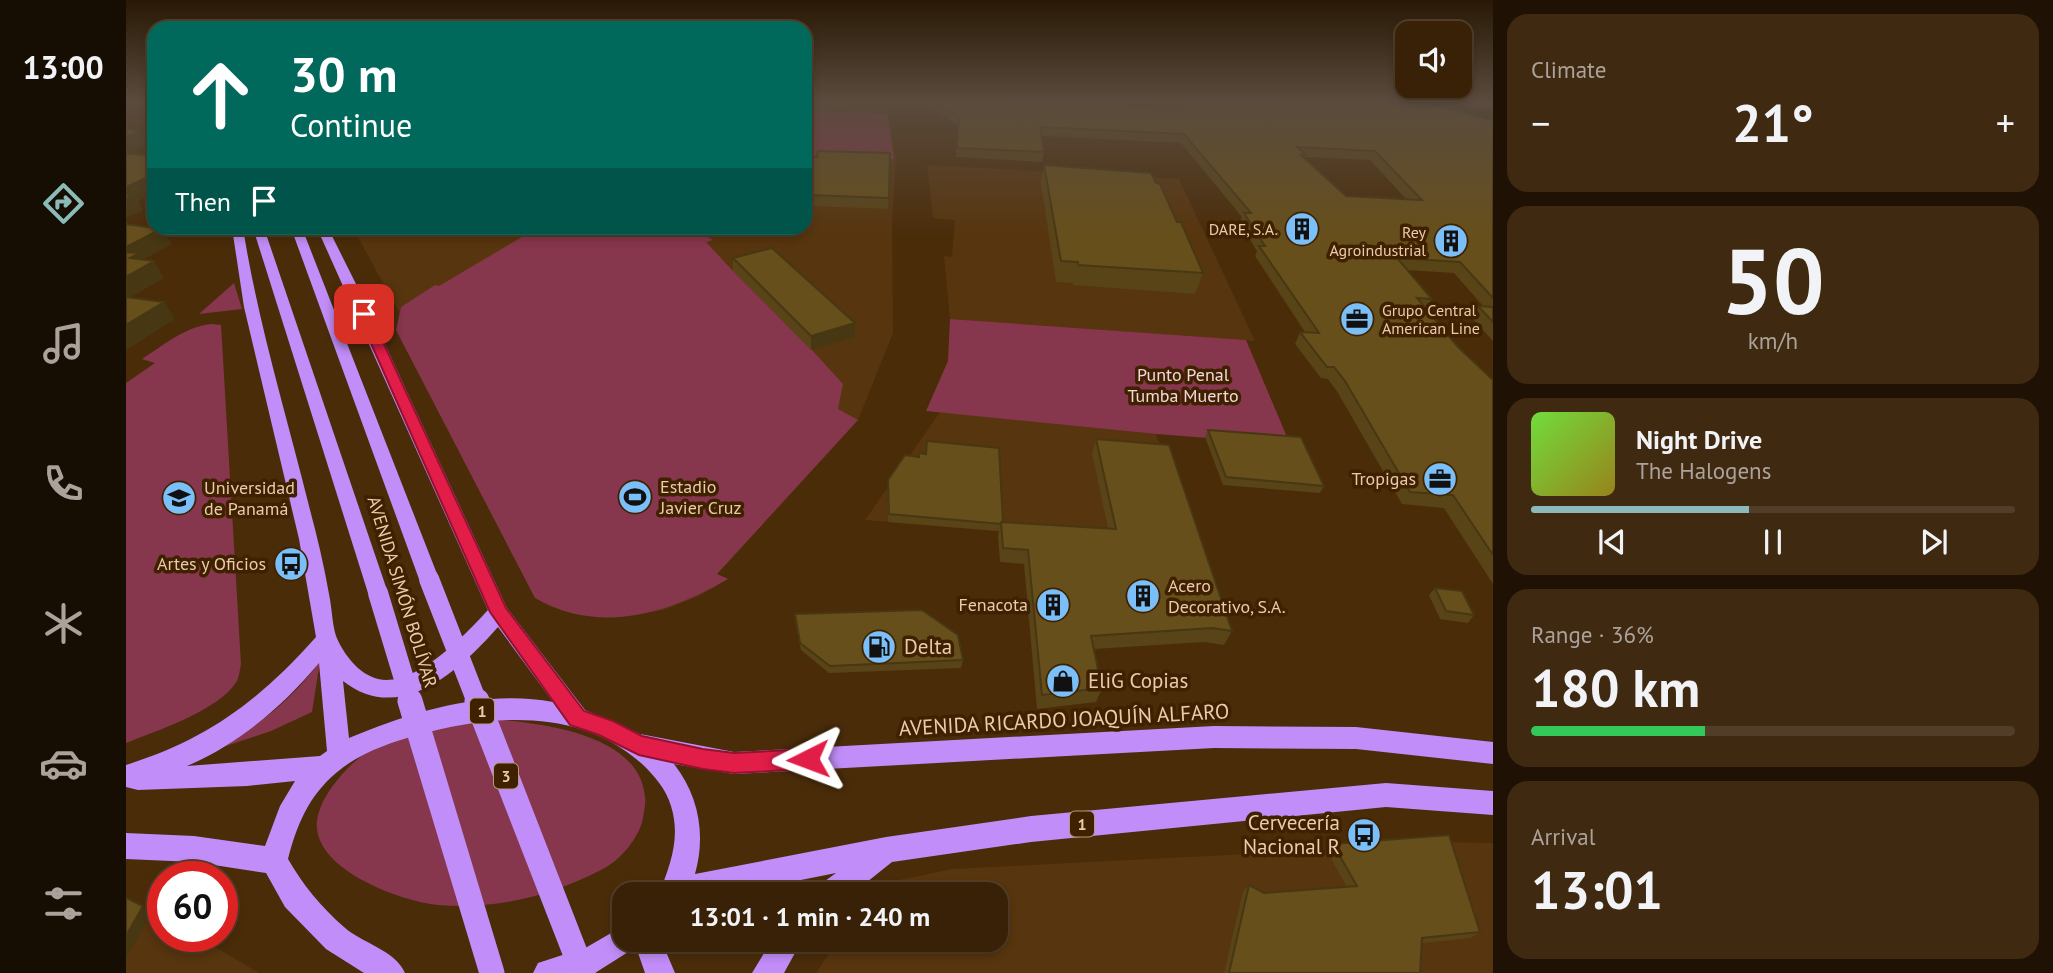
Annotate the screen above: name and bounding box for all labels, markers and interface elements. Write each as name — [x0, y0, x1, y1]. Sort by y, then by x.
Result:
map controls — [1395, 21, 1472, 98]
button: sound — [1395, 21, 1472, 98]
text: 30 m — [290, 42, 397, 106]
text: 13:00 — [22, 46, 104, 88]
icon: ahead — [175, 49, 266, 140]
text: Climate — [1531, 55, 1606, 84]
text: 21° — [1732, 89, 1814, 156]
text: − — [1531, 98, 1550, 147]
text: + — [1996, 98, 2015, 147]
text: Continue — [290, 104, 412, 146]
icon: directions — [39, 179, 88, 228]
icon: arrive — [245, 182, 283, 220]
text: Then — [175, 185, 231, 218]
building icon: DARE, S.A. — [1283, 210, 1321, 248]
place label: DARE, S.A. — [1209, 219, 1278, 239]
text: 50 — [1721, 221, 1825, 339]
place label: Rey Agroindustrial — [1329, 222, 1427, 260]
building icon: Rey Agroindustrial — [1432, 222, 1470, 260]
pin — [334, 284, 394, 344]
icon: arrive — [345, 295, 383, 333]
office icon: Grupo Central American Line — [1338, 300, 1376, 338]
place label: Grupo Central American Line — [1382, 300, 1480, 338]
icon: music — [39, 319, 88, 368]
text: km/h — [1748, 326, 1798, 355]
park label: Punto Penal Tumba Muerto — [1127, 363, 1239, 407]
text: Night Drive — [1636, 423, 1762, 456]
text: The Halogens — [1636, 456, 1771, 485]
icon: phone — [39, 459, 88, 508]
office icon: Tropigas — [1421, 460, 1459, 498]
place label: Tropigas — [1351, 467, 1416, 490]
place label: Estadio Javier Cruz — [659, 475, 742, 519]
place label: Universidad de Panamá — [204, 476, 295, 520]
sports icon: Estadio Javier Cruz — [616, 478, 654, 516]
school or university icon: Universidad de Panamá — [160, 479, 198, 517]
street label: AVENIDA SIMÓN BOLÍVAR — [362, 493, 443, 691]
icon: previous — [1593, 523, 1631, 561]
icon: pause — [1754, 523, 1792, 561]
icon: next — [1915, 523, 1953, 561]
bus stop icon: Artes y Oficios — [272, 545, 310, 583]
place label: Artes y Oficios — [157, 552, 266, 575]
place label: Acero Decorativo, S.A. — [1168, 574, 1286, 618]
building icon: Acero Decorativo, S.A. — [1124, 577, 1162, 615]
building icon: Fenacota — [1034, 586, 1072, 624]
place label: Fenacota — [958, 593, 1028, 616]
icon: climate — [39, 599, 88, 648]
text: Range · 36% — [1531, 620, 1654, 649]
fuel station icon: Delta — [860, 628, 898, 666]
place label: Delta — [904, 633, 952, 660]
text: 180 km — [1531, 654, 1700, 721]
shop icon: EliG Copias — [1044, 662, 1082, 700]
place label: EliG Copias — [1088, 667, 1188, 694]
street label: AVENIDA RICARDO JOAQUÍN ALFARO — [898, 697, 1230, 742]
road number: 1 — [470, 698, 494, 724]
position arrow — [771, 722, 845, 796]
icon: car — [39, 739, 88, 788]
road number: 3 — [494, 764, 518, 789]
place label: Cervecería Nacional R — [1243, 809, 1340, 860]
road number: 1 — [1070, 811, 1094, 836]
bus stop icon: Cervecería Nacional R — [1345, 816, 1383, 854]
text: Arrival — [1531, 822, 1595, 851]
text: 13:01 — [1531, 856, 1663, 923]
speed limit sign: 60 — [147, 861, 238, 952]
icon: filters — [39, 879, 88, 928]
text: 13:01 · 1 min · 240 m — [690, 900, 930, 933]

